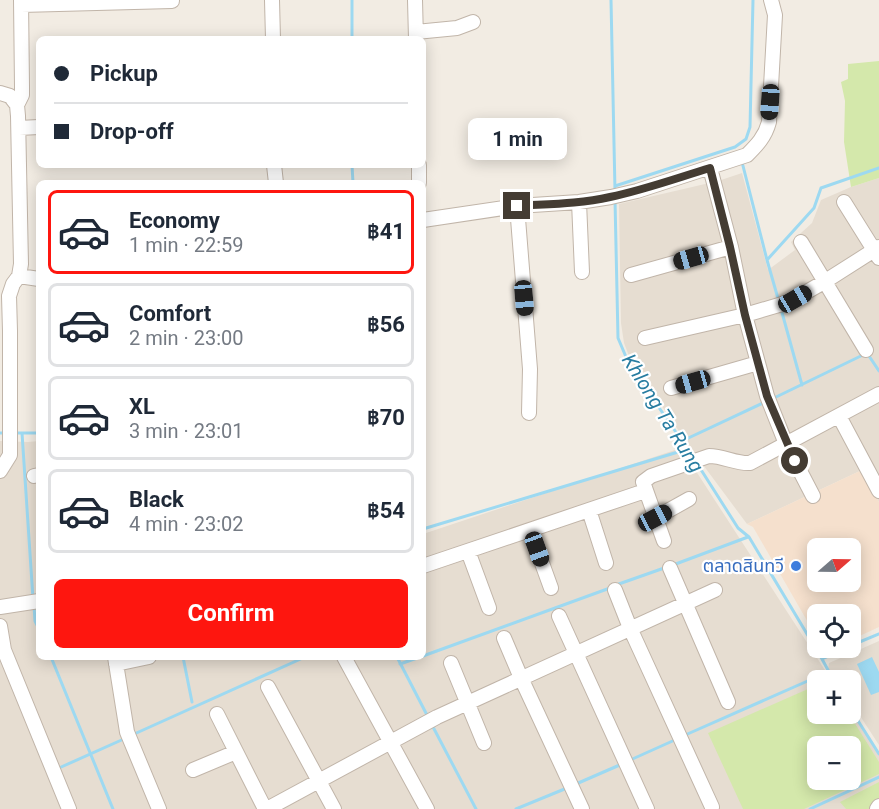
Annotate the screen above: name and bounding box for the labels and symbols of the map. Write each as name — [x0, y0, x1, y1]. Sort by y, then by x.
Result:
car — [760, 83, 780, 121]
callout: 1 min — [468, 119, 566, 161]
route end — [503, 192, 530, 219]
car — [671, 244, 711, 272]
car — [513, 279, 535, 317]
car — [775, 282, 815, 316]
water label: Khlong Ta Rung — [617, 349, 709, 477]
car — [673, 368, 713, 396]
route start — [781, 447, 808, 474]
car — [635, 502, 675, 534]
car — [522, 529, 552, 569]
north arrow — [807, 538, 861, 592]
place label: ตลาดสินทวี — [703, 555, 784, 576]
marker: ตลาดสินทวี — [789, 559, 803, 573]

